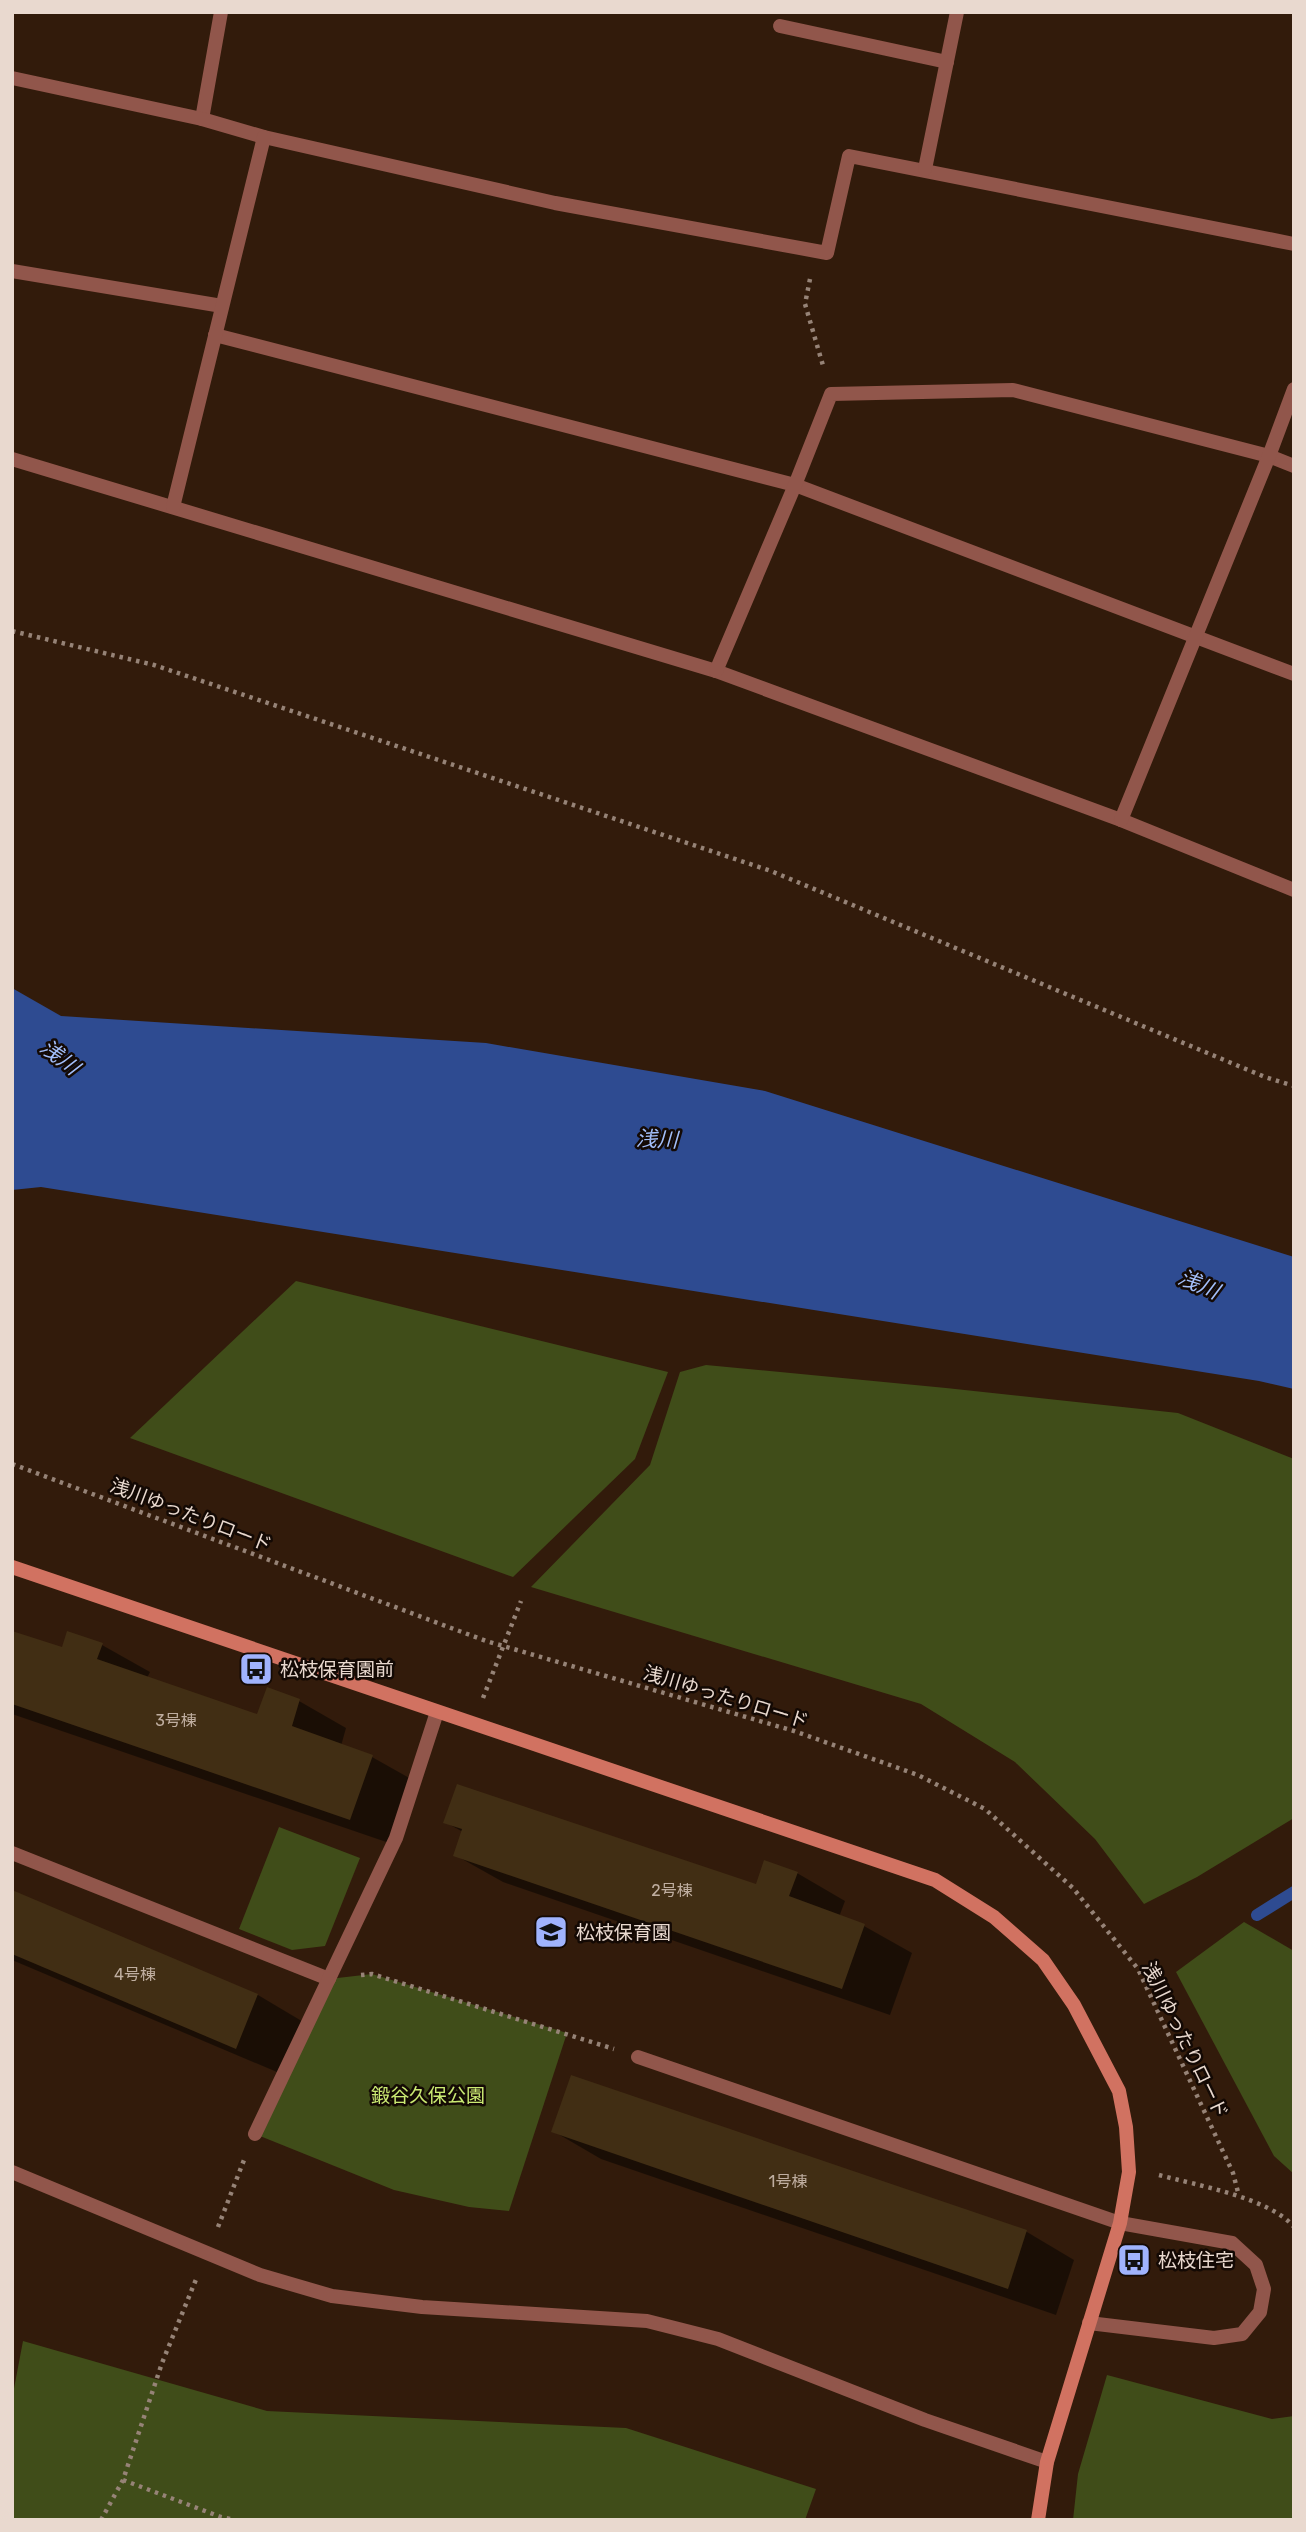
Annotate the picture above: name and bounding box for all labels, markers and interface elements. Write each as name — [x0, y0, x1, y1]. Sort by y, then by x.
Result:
water label: 浅川 — [36, 1034, 86, 1081]
water label: 浅川 — [636, 1126, 680, 1152]
water label: 浅川 — [1175, 1264, 1225, 1304]
street label: 浅川ゆったりロード — [107, 1474, 275, 1556]
bus stop icon: 松枝保育園前 — [237, 1650, 275, 1688]
place label: 松枝保育園前 — [280, 1658, 394, 1681]
street label: 浅川ゆったりロード — [641, 1661, 811, 1733]
house number: 3号棟 — [155, 1711, 197, 1730]
house number: 2号棟 — [651, 1881, 693, 1900]
school or university icon: 松枝保育園 — [532, 1913, 570, 1951]
place label: 松枝保育園 — [576, 1921, 671, 1944]
street label: 浅川ゆったりロード — [1137, 1958, 1233, 2122]
house number: 4号棟 — [114, 1965, 156, 1984]
park label: 鍛谷久保公園 — [371, 2084, 485, 2107]
house number: 1号棟 — [769, 2172, 807, 2191]
bus stop icon: 松枝住宅 — [1115, 2241, 1153, 2279]
place label: 松枝住宅 — [1158, 2249, 1234, 2272]

